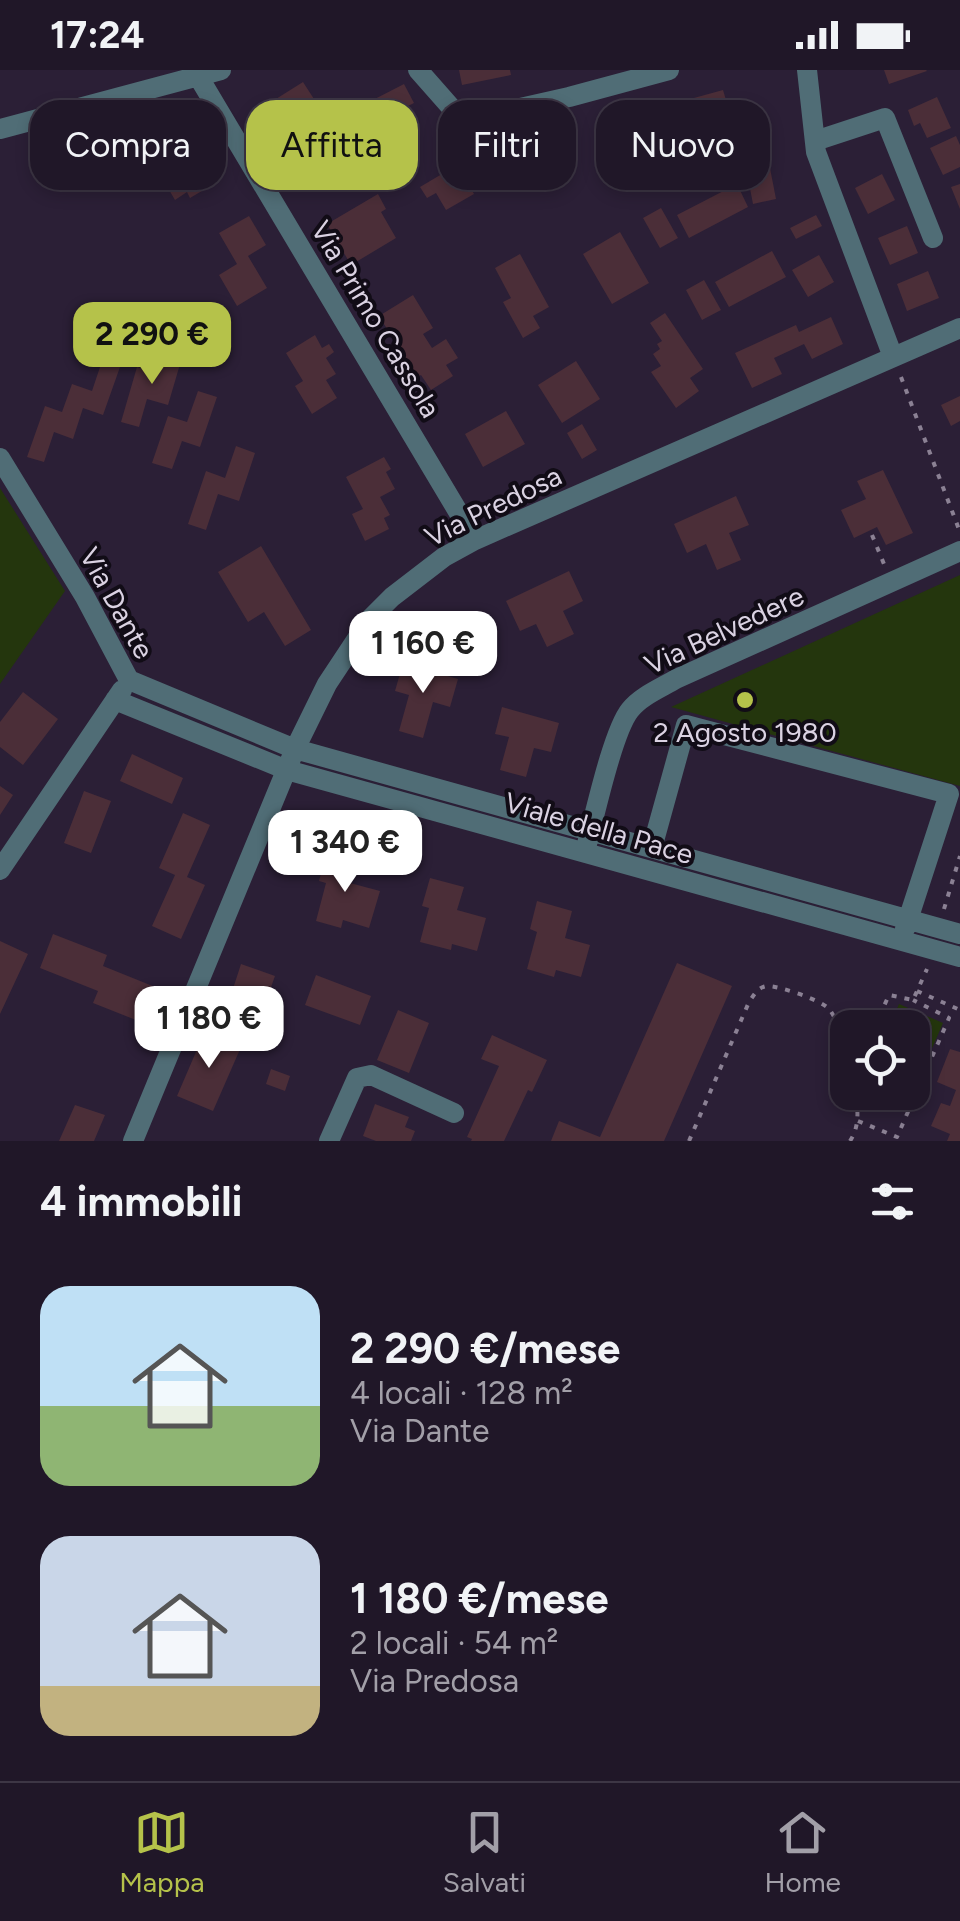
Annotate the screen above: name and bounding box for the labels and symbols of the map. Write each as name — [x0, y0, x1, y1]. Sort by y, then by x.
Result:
street label: Via Primo Cassola — [304, 215, 448, 423]
pin: 2 290 € — [60, 302, 244, 387]
street label: Via Predosa — [419, 458, 567, 554]
street label: Via Dante — [73, 541, 161, 665]
street label: Via Belvedere — [639, 578, 809, 682]
pin: 1 160 € — [331, 611, 515, 696]
marker: 2 Agosto 1980 — [734, 689, 756, 711]
place label: 2 Agosto 1980 — [653, 715, 837, 749]
street label: Viale della Pace — [501, 785, 697, 871]
pin: 1 340 € — [253, 810, 437, 895]
pin: 1 180 € — [117, 986, 301, 1071]

